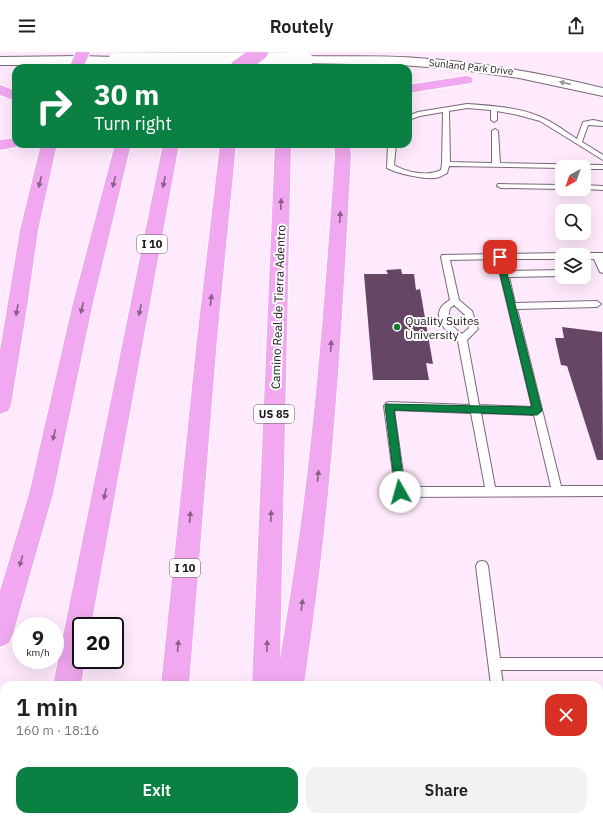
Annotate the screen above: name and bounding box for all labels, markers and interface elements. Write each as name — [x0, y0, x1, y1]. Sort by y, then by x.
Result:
icon: menu — [16, 15, 38, 37]
text: Routely — [270, 15, 333, 38]
icon: share — [565, 15, 587, 37]
street label: Sunland Park Drive — [428, 56, 514, 78]
text: 30 m — [94, 76, 159, 113]
one-way arrow — [559, 79, 571, 85]
icon: right — [28, 80, 80, 132]
text: Turn right — [94, 112, 172, 135]
north arrow — [555, 160, 591, 196]
map controls — [555, 160, 591, 284]
one-way arrow — [37, 176, 43, 188]
one-way arrow — [110, 176, 116, 188]
one-way arrow — [161, 176, 167, 188]
one-way arrow — [278, 197, 284, 210]
button: search — [555, 204, 591, 240]
one-way arrow — [336, 211, 343, 223]
street label: Camino Real de Tierra Adentro — [268, 224, 288, 389]
road number: I 10 — [137, 235, 167, 253]
pin — [483, 240, 517, 274]
icon: arrive — [489, 246, 511, 268]
button: layers — [555, 248, 591, 284]
one-way arrow — [208, 294, 214, 306]
one-way arrow — [79, 302, 85, 314]
one-way arrow — [14, 304, 20, 316]
one-way arrow — [136, 304, 142, 316]
place label: Quality Suites University — [405, 313, 480, 342]
marker: Quality Suites University — [392, 322, 402, 332]
one-way arrow — [327, 340, 334, 353]
road number: US 85 — [254, 405, 294, 423]
one-way arrow — [50, 429, 56, 441]
one-way arrow — [315, 470, 321, 482]
position arrow — [379, 471, 421, 513]
one-way arrow — [101, 488, 107, 500]
one-way arrow — [268, 509, 274, 522]
one-way arrow — [187, 511, 193, 523]
one-way arrow — [18, 555, 24, 567]
road number: I 10 — [170, 559, 200, 577]
one-way arrow — [299, 599, 305, 611]
speed limit sign: 20 — [72, 617, 124, 669]
text: 9 — [32, 624, 44, 651]
one-way arrow — [264, 639, 270, 652]
one-way arrow — [175, 640, 182, 652]
text: km/h — [26, 646, 50, 659]
text: 1 min — [16, 691, 78, 723]
button: close — [545, 694, 587, 736]
text: 160 m · 18:16 — [16, 722, 99, 739]
button: Exit — [16, 767, 298, 813]
button: Share — [306, 767, 587, 813]

